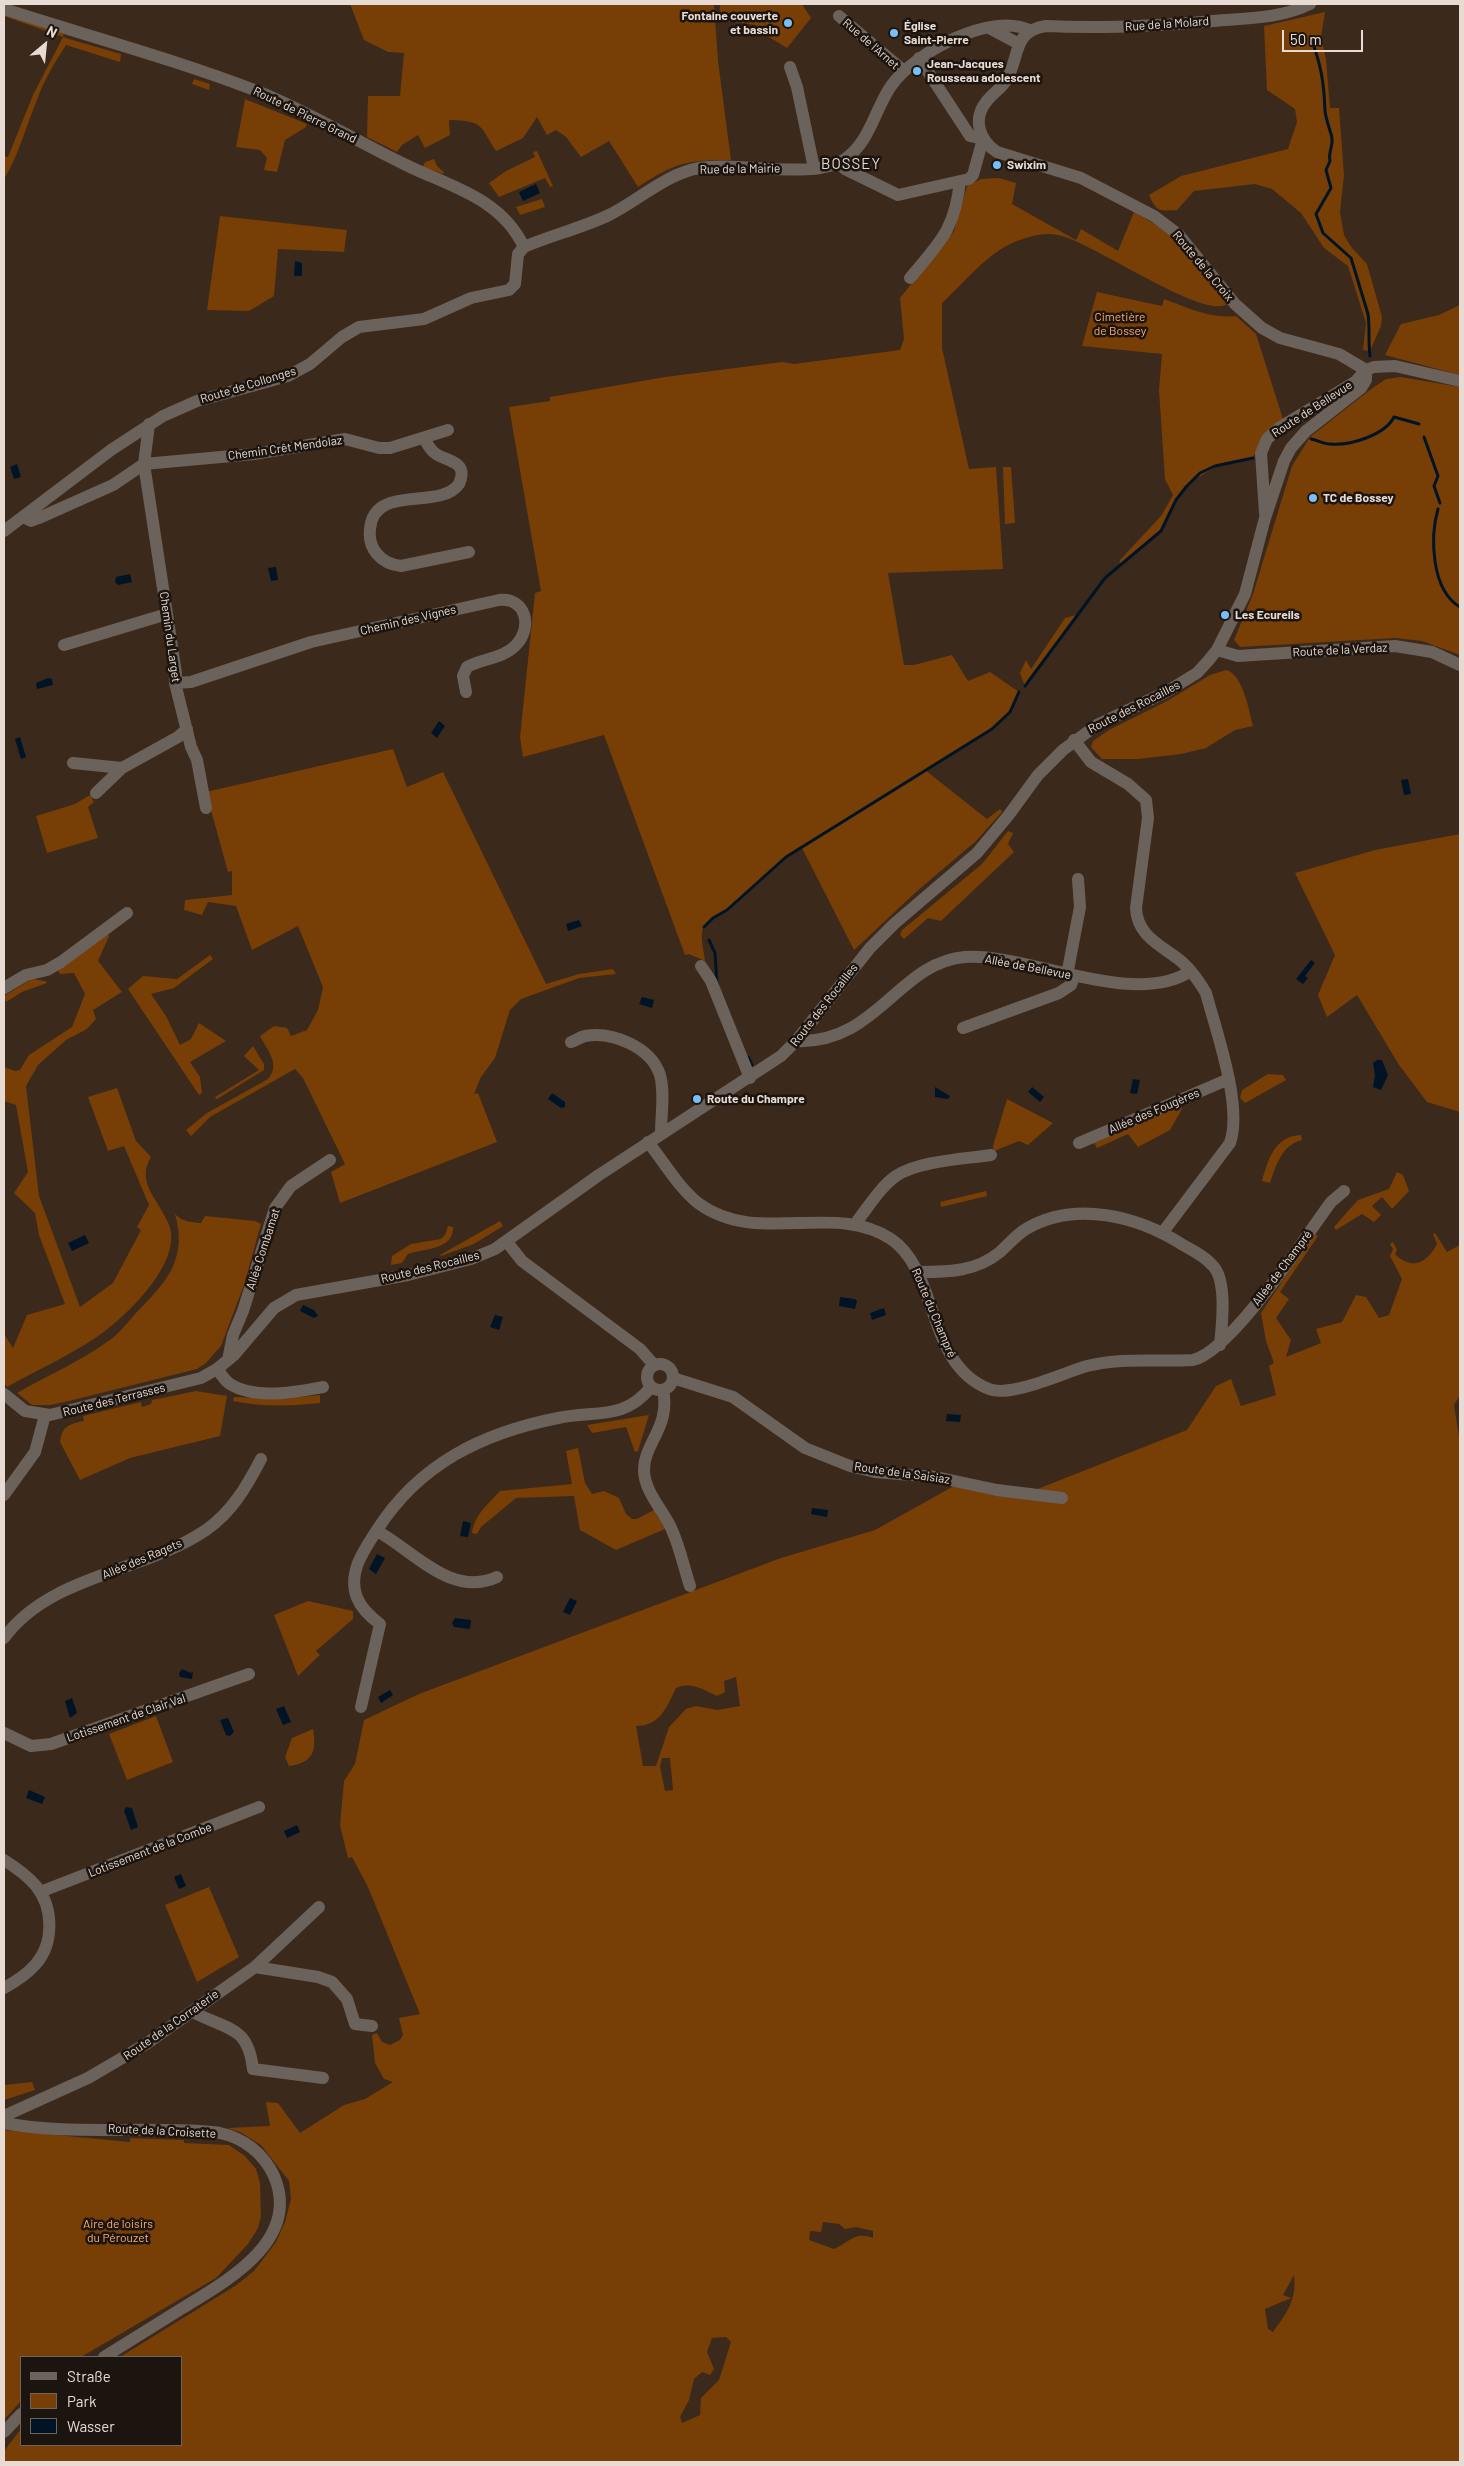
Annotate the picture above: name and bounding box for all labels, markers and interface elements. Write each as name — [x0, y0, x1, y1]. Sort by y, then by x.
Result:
place label: Fontaine couverte et bassin — [682, 9, 778, 37]
street label: Rue de la Molard — [1125, 14, 1209, 34]
street label: Rue de l'Arnet — [840, 16, 902, 72]
marker: Fontaine couverte et bassin — [782, 17, 794, 29]
place label: Église Saint-Pierre — [904, 19, 969, 47]
north arrow — [20, 20, 70, 70]
scale bar — [1284, 20, 1365, 52]
text: N — [44, 22, 60, 41]
marker: Église Saint-Pierre — [888, 27, 900, 39]
text: 50 m — [1290, 30, 1322, 48]
place label: Jean-Jacques Rousseau adolescent — [927, 57, 1041, 85]
marker: Jean-Jacques Rousseau adolescent — [911, 65, 923, 77]
street label: Route de Pierre Grand — [251, 84, 359, 146]
district label: BOSSEY — [820, 155, 882, 173]
place label: Swixim — [1007, 158, 1046, 172]
marker: Swixim — [991, 159, 1003, 171]
street label: Rue de la Mairie — [699, 161, 781, 177]
street label: Route de la Croix — [1170, 228, 1236, 304]
park label: Cimetière de Bossey — [1094, 310, 1146, 338]
street label: Route de Collonges — [198, 364, 298, 406]
street label: Route de Bellevue — [1269, 378, 1355, 440]
street label: Chemin Crêt Mendolaz — [227, 433, 343, 463]
place label: TC de Bossey — [1323, 491, 1393, 505]
marker: TC de Bossey — [1307, 492, 1319, 504]
street label: Chemin du Larget — [156, 591, 184, 683]
street label: Chemin des Vignes — [359, 602, 457, 638]
place label: Les Ecureils — [1235, 608, 1300, 622]
marker: Les Ecureils — [1219, 609, 1231, 621]
street label: Route de la Verdaz — [1292, 640, 1388, 660]
street label: Route des Rocailles — [1086, 678, 1182, 736]
street label: Allée de Bellevue — [984, 952, 1072, 982]
street label: Route des Rocailles — [787, 961, 861, 1049]
street label: Allée des Fougères — [1106, 1085, 1202, 1137]
place label: Route du Champre — [707, 1092, 805, 1106]
marker: Route du Champre — [691, 1093, 703, 1105]
street label: Allée Combamat — [243, 1206, 283, 1292]
street label: Allée de Champré — [1249, 1228, 1315, 1308]
street label: Route des Rocailles — [379, 1248, 481, 1286]
street label: Route du Champré — [909, 1266, 959, 1360]
street label: Route des Terrasses — [61, 1380, 167, 1420]
street label: Route de la Saisiaz — [853, 1459, 951, 1487]
street label: Allée des Ragets — [100, 1536, 184, 1582]
street label: Lotissement de Clair Val — [65, 1691, 187, 1745]
street label: Lotissement de la Combe — [86, 1820, 214, 1880]
street label: Route de la Corraterie — [121, 1987, 221, 2063]
street label: Route de la Croisette — [108, 2121, 216, 2141]
park label: Aire de loisirs du Pérouzet — [83, 2217, 153, 2245]
legend — [20, 2356, 182, 2446]
text: Straße — [67, 2367, 111, 2385]
text: Park — [67, 2392, 96, 2410]
text: Wasser — [67, 2417, 115, 2435]

